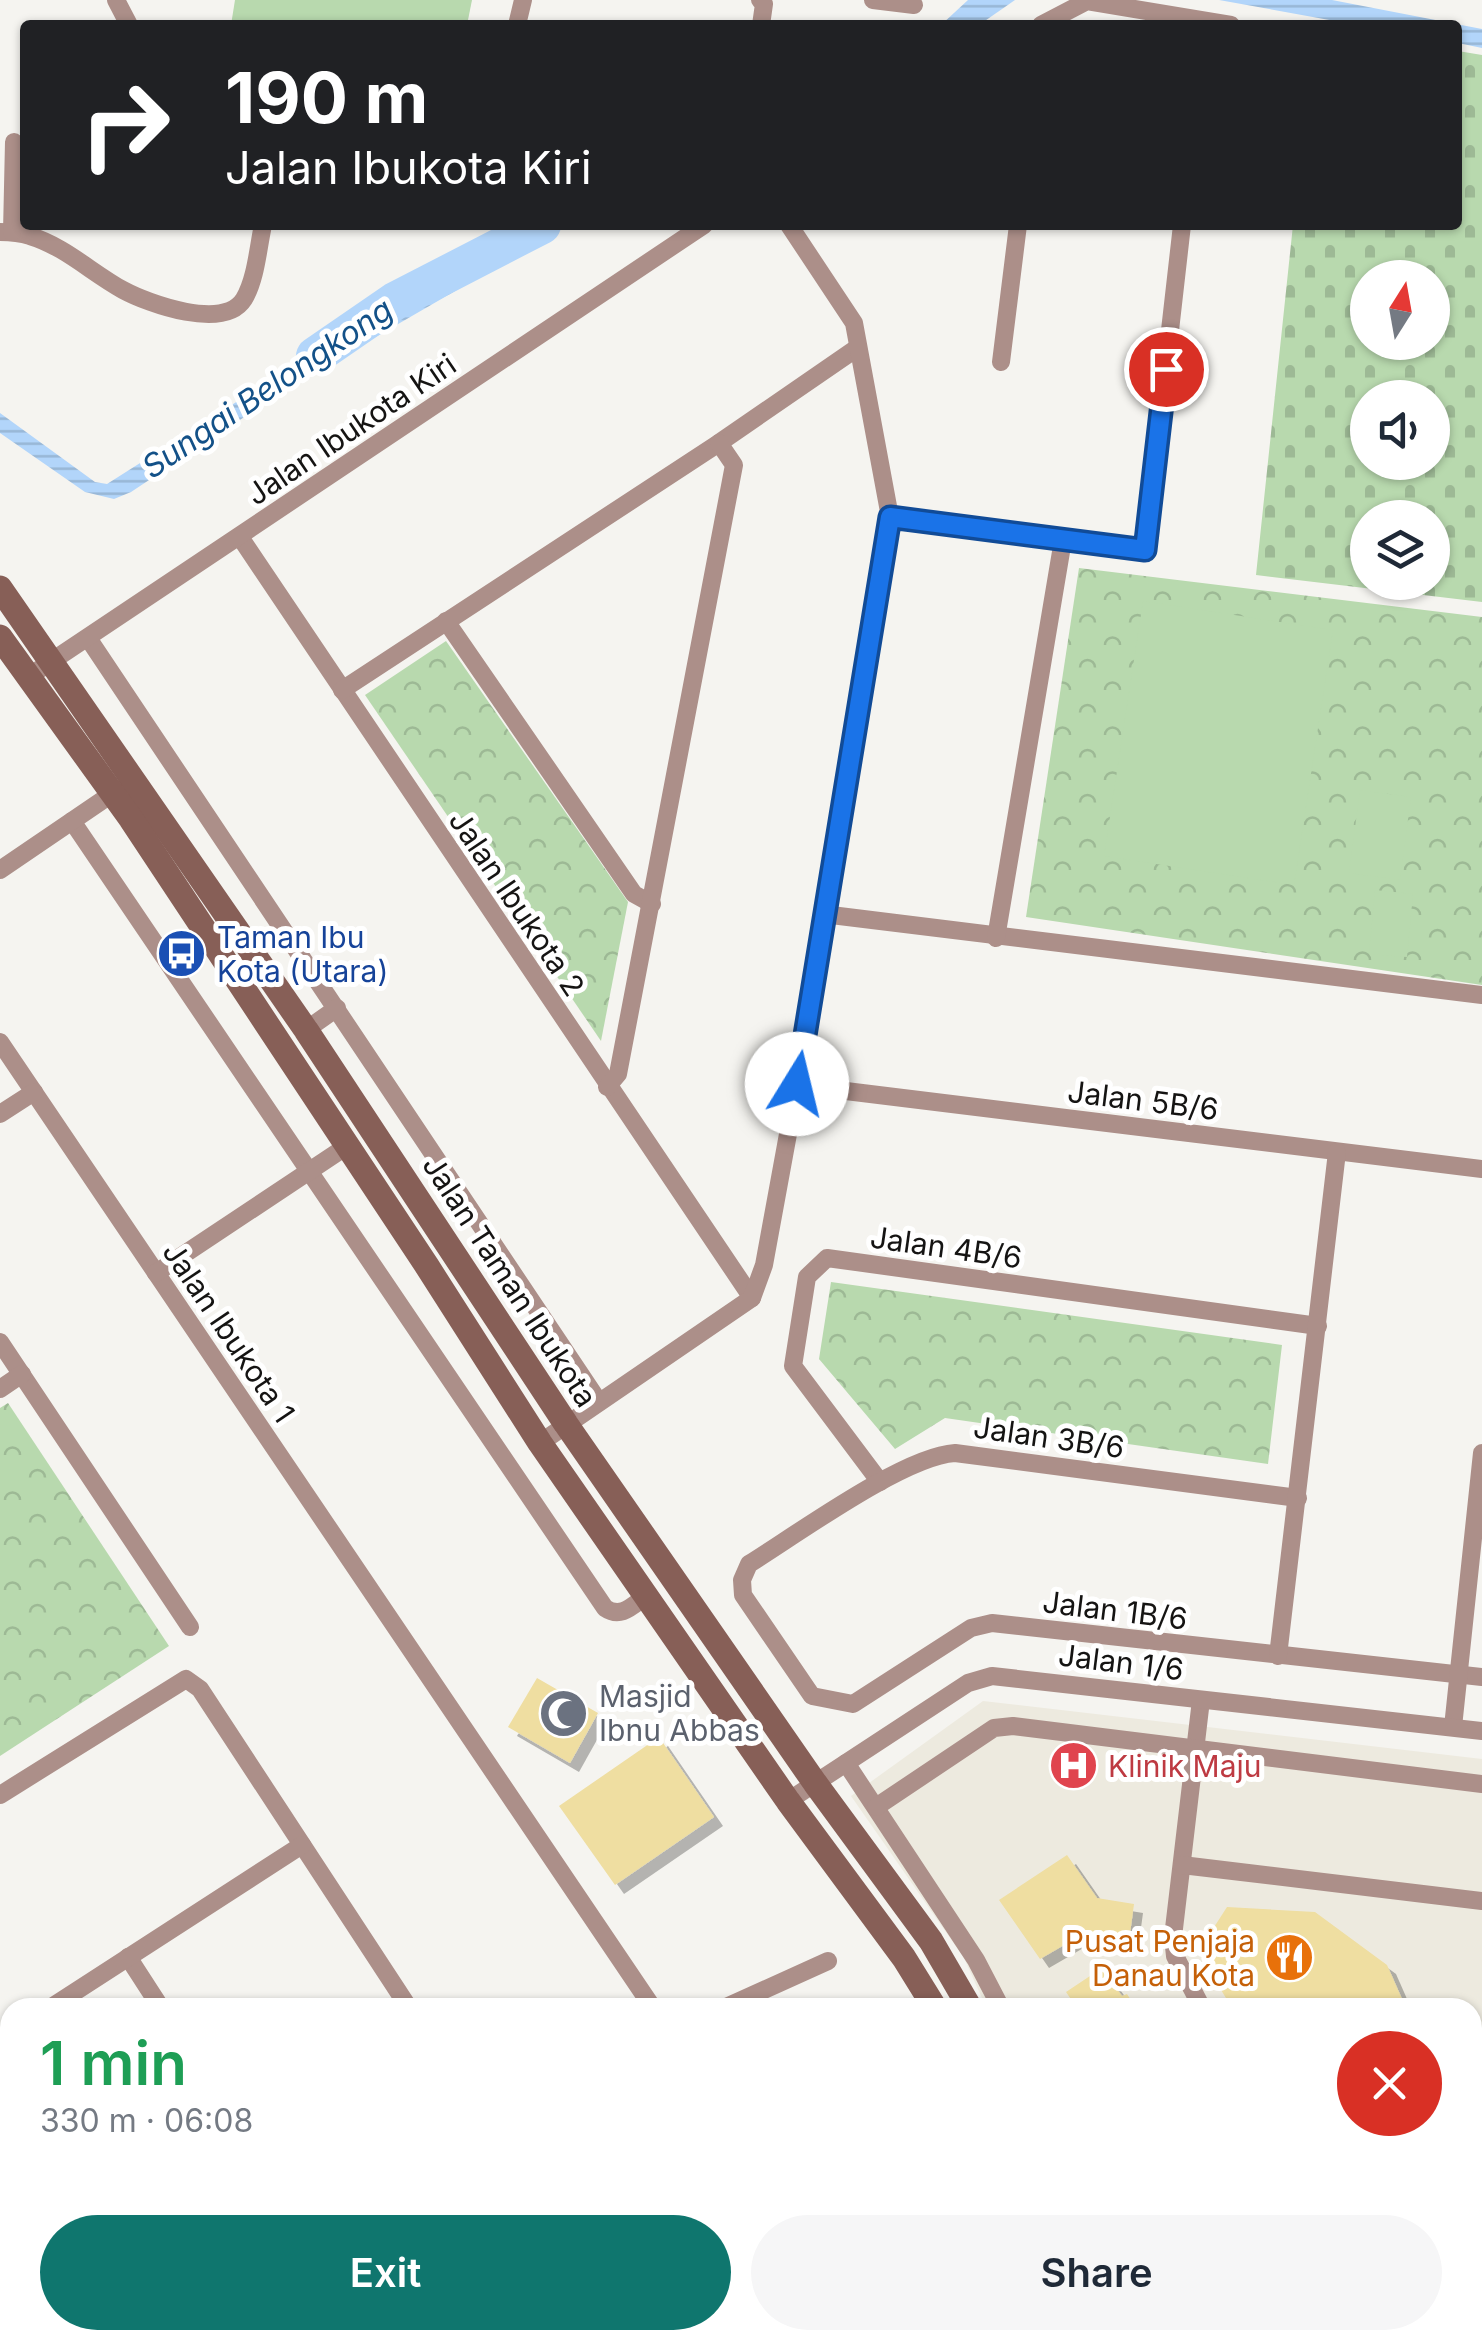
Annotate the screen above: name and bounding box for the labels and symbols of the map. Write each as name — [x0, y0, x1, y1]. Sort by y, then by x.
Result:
north arrow — [1350, 260, 1450, 360]
water label: Sungai Belongkong — [134, 290, 400, 486]
pin — [1124, 327, 1209, 412]
street label: Jalan Ibukota Kiri — [240, 346, 462, 512]
street label: Jalan Ibukota 2 — [442, 804, 592, 1002]
place label: Taman Ibu Kota (Utara) — [217, 919, 388, 989]
bus stop icon: Taman Ibu Kota (Utara) — [156, 928, 208, 980]
position arrow — [745, 1032, 849, 1136]
street label: Jalan 5B/6 — [1066, 1073, 1220, 1127]
street label: Jalan Taman Ibukota — [415, 1149, 605, 1413]
street label: Jalan 4B/6 — [868, 1219, 1024, 1275]
street label: Jalan Ibukota 1 — [155, 1235, 303, 1429]
street label: Jalan 3B/6 — [971, 1409, 1127, 1465]
street label: Jalan 1B/6 — [1041, 1583, 1189, 1637]
street label: Jalan 1/6 — [1056, 1636, 1186, 1688]
place label: Masjid Ibnu Abbas — [599, 1678, 760, 1748]
mosque icon: Masjid Ibnu Abbas — [538, 1687, 590, 1739]
hospital icon: Klinik Maju — [1047, 1740, 1099, 1792]
place label: Klinik Maju — [1108, 1748, 1262, 1784]
place label: Pusat Penjaja Danau Kota — [1065, 1923, 1255, 1993]
restaurant icon: Pusat Penjaja Danau Kota — [1264, 1932, 1316, 1984]

